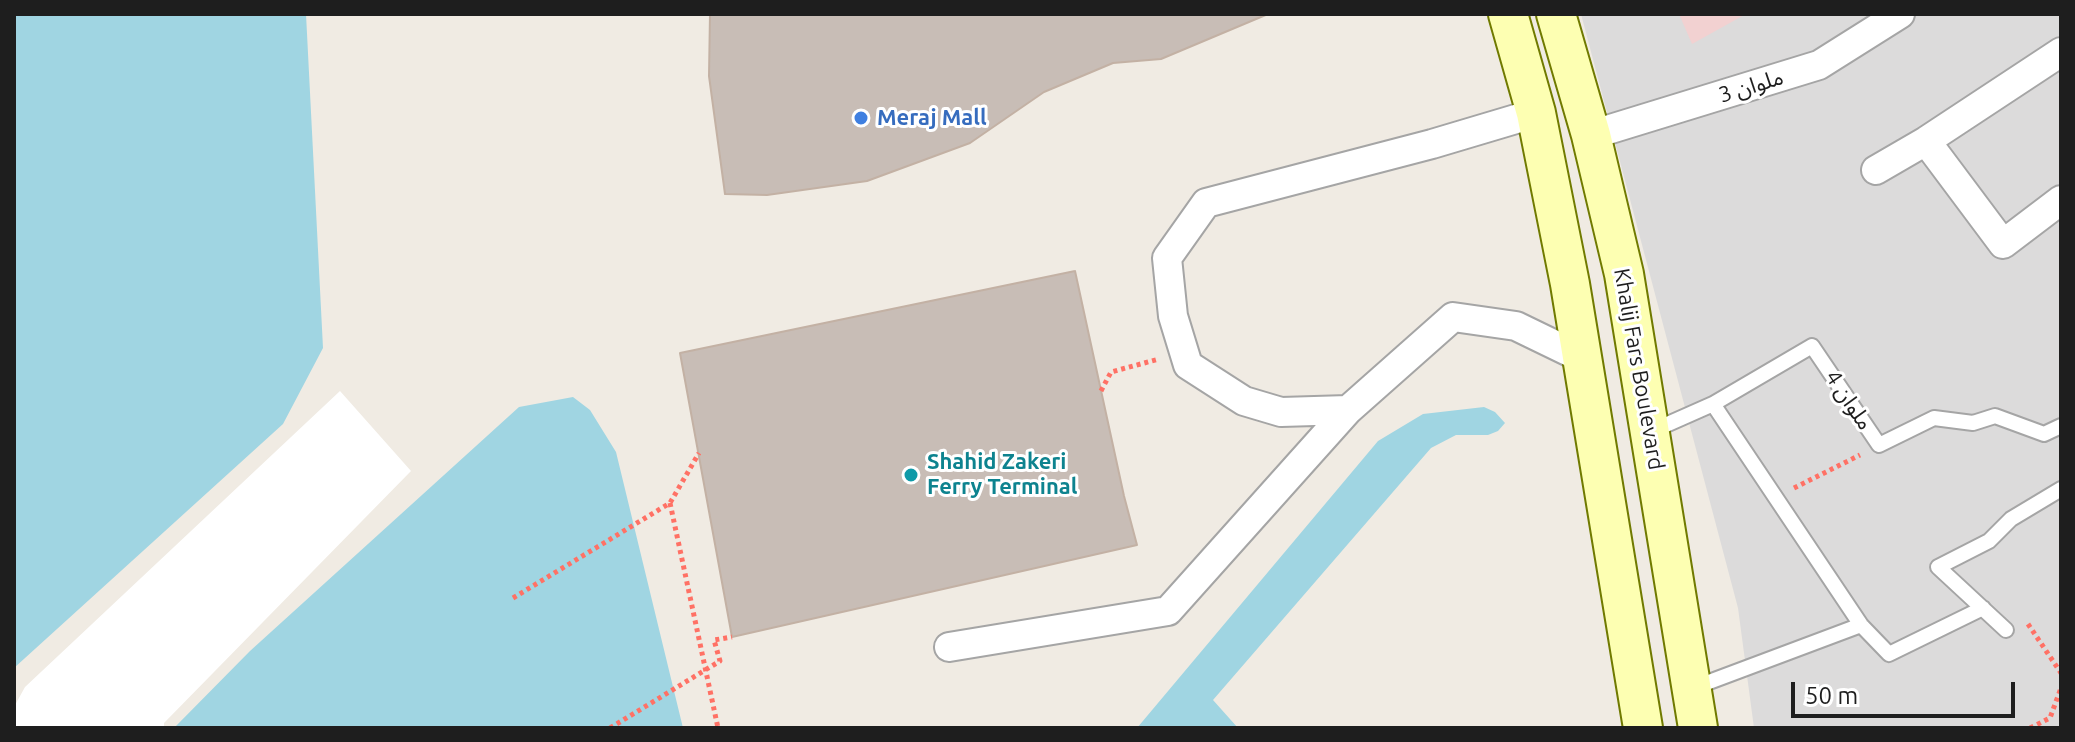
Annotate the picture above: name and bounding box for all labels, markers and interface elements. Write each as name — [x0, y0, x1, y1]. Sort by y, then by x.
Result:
street label: ملوان 3 — [1715, 64, 1787, 108]
place label: Meraj Mall — [877, 105, 987, 131]
marker: Meraj Mall — [852, 109, 870, 127]
street label: Khalij Fars Boulevard — [1608, 266, 1670, 472]
street label: ملوان 4 — [1820, 365, 1878, 435]
place label: Shahid Zakeri Ferry Terminal — [927, 449, 1077, 500]
marker: Shahid Zakeri Ferry Terminal — [902, 466, 920, 484]
scale bar — [1795, 666, 2019, 716]
text: 50 m — [1805, 682, 1858, 709]

